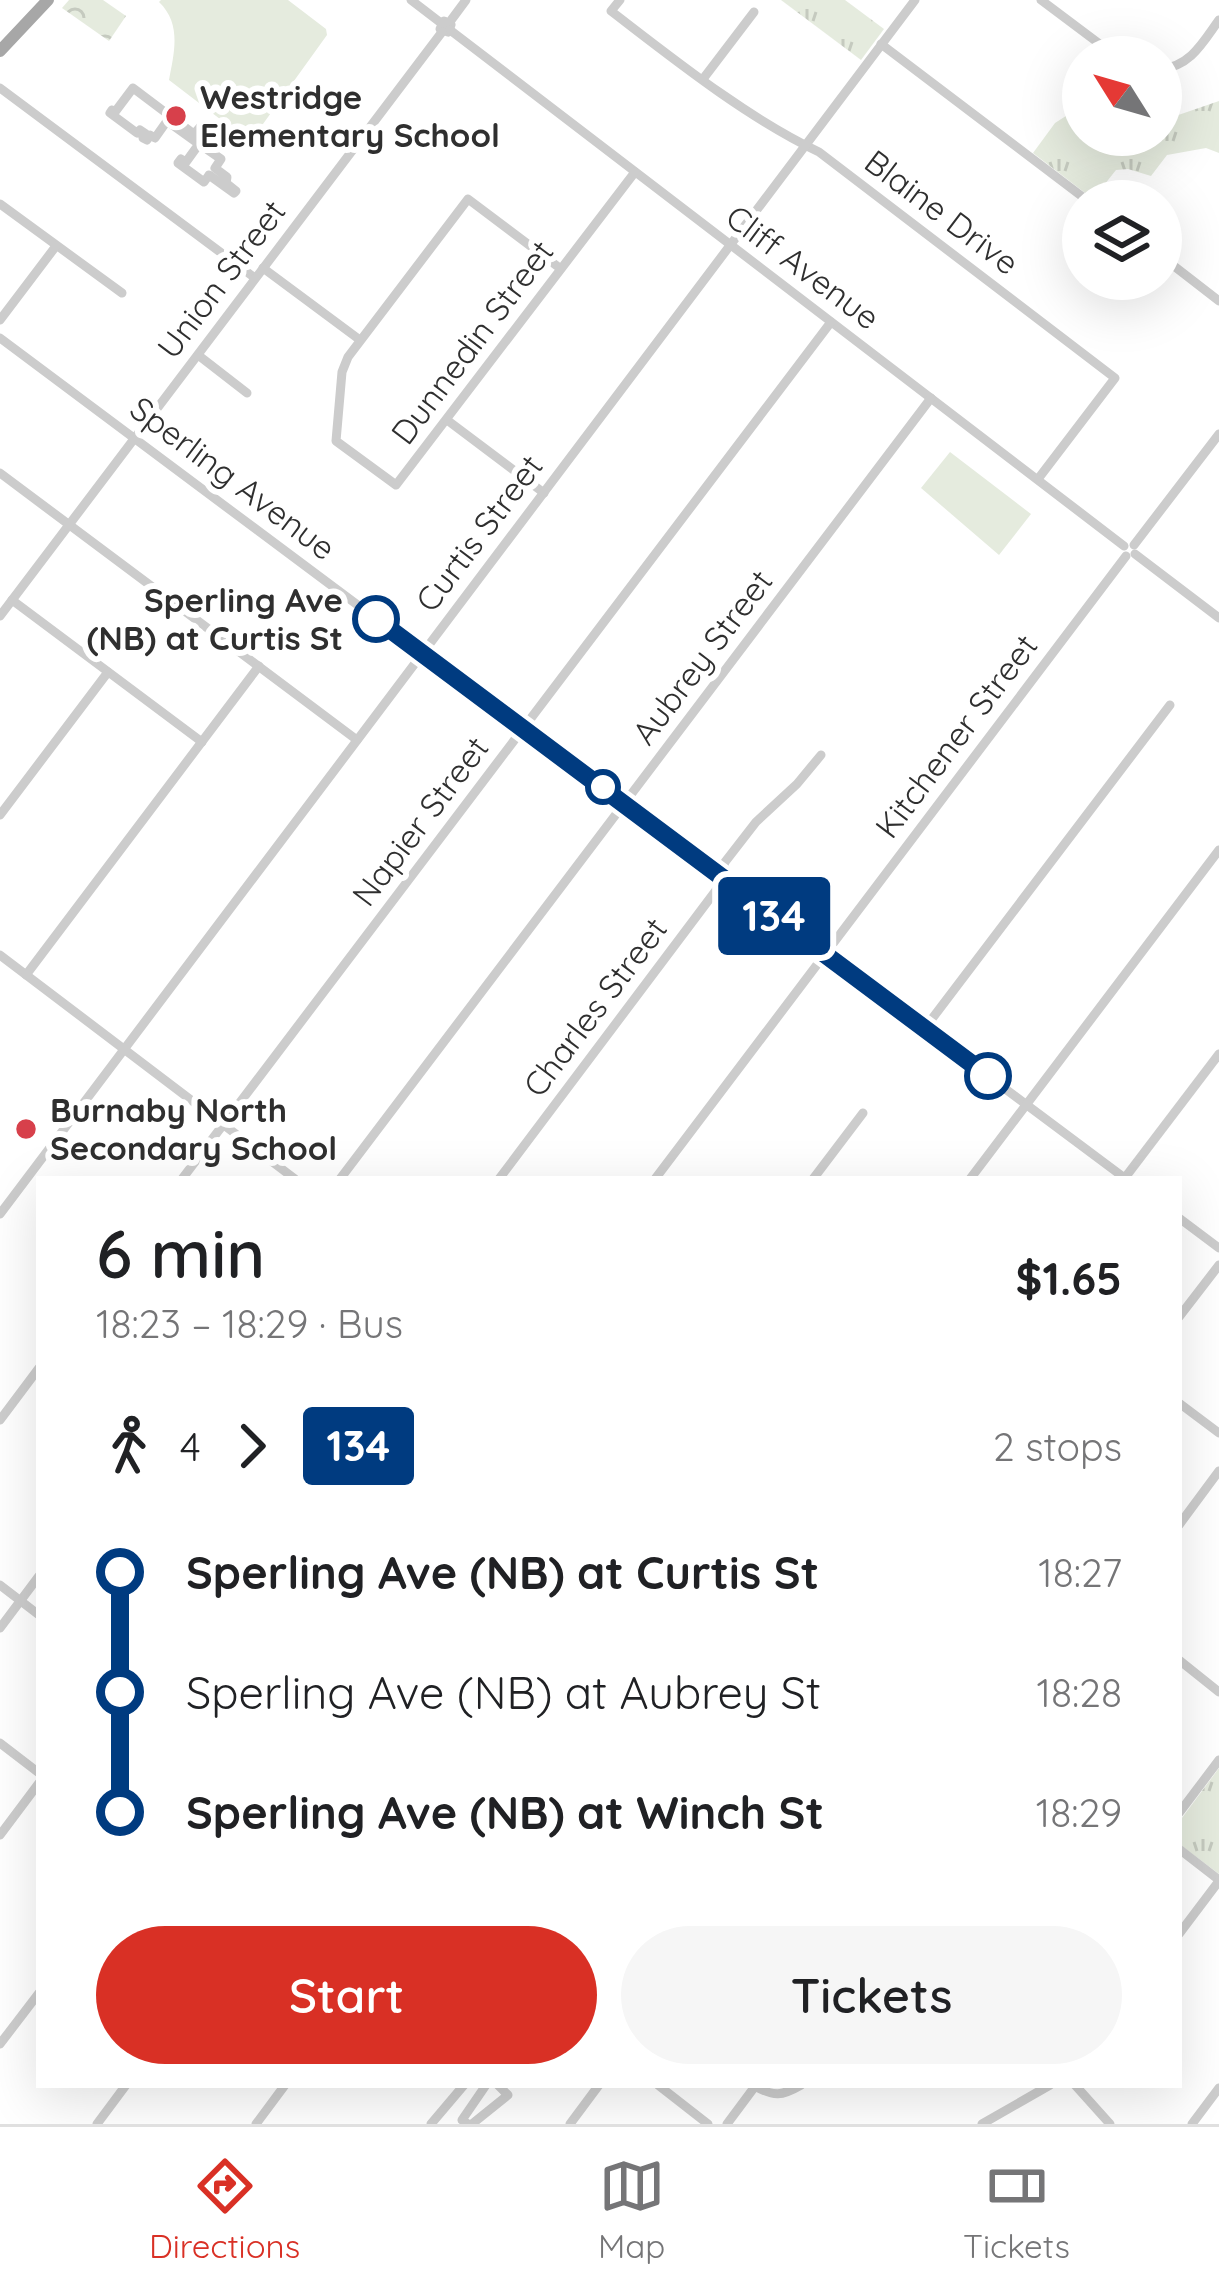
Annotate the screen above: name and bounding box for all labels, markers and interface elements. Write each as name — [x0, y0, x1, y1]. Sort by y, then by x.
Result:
north arrow — [1062, 36, 1182, 156]
map controls — [1062, 36, 1182, 300]
place label: Westridge Elementary School — [200, 76, 500, 155]
marker: Westridge Elementary School — [163, 103, 189, 129]
street label: Blaine Drive — [857, 140, 1027, 283]
button: layers — [1062, 180, 1182, 300]
street label: Union Street — [148, 191, 294, 366]
street label: Cliff Avenue — [718, 196, 888, 338]
street label: Dunnedin Street — [382, 232, 562, 452]
street label: Sperling Avenue — [123, 387, 344, 568]
street label: Curtis Street — [406, 446, 551, 619]
street label: Aubrey Street — [623, 561, 781, 752]
place label: Sperling Ave (NB) at Curtis St — [87, 579, 343, 658]
marker: Sperling Ave (NB) at Curtis St — [354, 597, 398, 641]
street label: Kitchener Street — [866, 626, 1046, 846]
street label: Napier Street — [343, 728, 497, 914]
unlabelled marker — [587, 771, 619, 803]
line badge: 134 — [705, 877, 843, 955]
text: 134 — [742, 889, 806, 942]
street label: Charles Street — [514, 909, 675, 1104]
unlabelled marker — [966, 1054, 1010, 1098]
place label: Burnaby North Secondary School — [50, 1089, 337, 1168]
marker: Burnaby North Secondary School — [13, 1116, 39, 1142]
text: 6 min — [96, 1212, 265, 1295]
text: $1.65 — [1016, 1250, 1122, 1306]
text: 18:23 – 18:29 · Bus — [96, 1299, 403, 1348]
icon: walk — [96, 1413, 162, 1479]
icon: forward — [219, 1413, 285, 1479]
text: 134 — [327, 1419, 390, 1472]
text: 4 — [180, 1422, 201, 1471]
text: 2 stops — [993, 1422, 1122, 1471]
text: Sperling Ave (NB) at Curtis St — [186, 1544, 819, 1600]
text: 18:27 — [1038, 1548, 1122, 1597]
text: Sperling Ave (NB) at Aubrey St — [186, 1664, 821, 1720]
text: 18:28 — [1037, 1668, 1122, 1717]
text: Sperling Ave (NB) at Winch St — [186, 1784, 824, 1840]
text: 18:29 — [1036, 1788, 1122, 1837]
button: Start — [96, 1926, 597, 2064]
button: Tickets — [621, 1926, 1122, 2064]
tab: Directions — [149, 2153, 300, 2266]
tab: Map — [598, 2153, 665, 2266]
tab: Tickets — [963, 2153, 1070, 2266]

